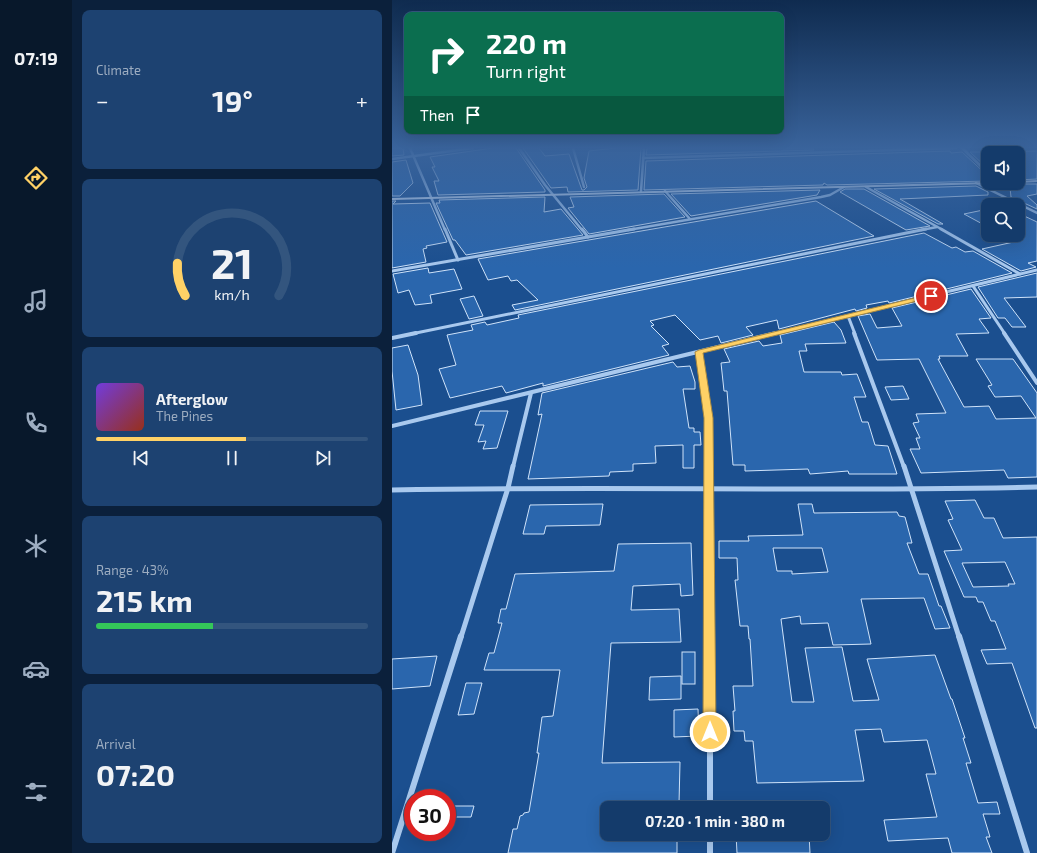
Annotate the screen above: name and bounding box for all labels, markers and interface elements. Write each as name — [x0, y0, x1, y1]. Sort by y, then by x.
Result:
text: 220 m — [486, 26, 567, 60]
icon: right — [420, 28, 472, 80]
text: 07:19 — [14, 47, 58, 69]
text: Turn right — [486, 60, 566, 82]
text: Climate — [96, 62, 141, 78]
text: 19° — [212, 82, 253, 118]
text: − — [96, 87, 109, 113]
text: + — [356, 87, 368, 113]
icon: arrive — [462, 104, 484, 126]
text: Then — [420, 106, 454, 124]
map controls — [981, 146, 1025, 242]
button: sound — [981, 146, 1025, 190]
icon: directions — [22, 164, 50, 192]
button: search — [981, 198, 1025, 242]
text: 21 — [211, 237, 253, 287]
pin — [914, 279, 948, 313]
text: km/h — [214, 285, 250, 302]
icon: arrive — [920, 285, 942, 307]
icon: music — [22, 287, 50, 315]
text: Afterglow — [156, 390, 228, 408]
text: The Pines — [156, 408, 213, 424]
icon: phone — [22, 409, 50, 437]
icon: previous — [130, 447, 152, 469]
icon: pause — [221, 447, 243, 469]
icon: next — [312, 447, 334, 469]
icon: climate — [22, 532, 50, 560]
text: Range · 43% — [96, 562, 169, 578]
text: 215 km — [96, 582, 193, 618]
icon: car — [22, 655, 50, 683]
position arrow — [689, 711, 731, 753]
text: Arrival — [96, 736, 136, 752]
text: 07:20 — [96, 756, 175, 792]
icon: filters — [22, 778, 50, 806]
speed limit sign: 30 — [404, 789, 456, 841]
text: 07:20 · 1 min · 380 m — [645, 812, 785, 830]

